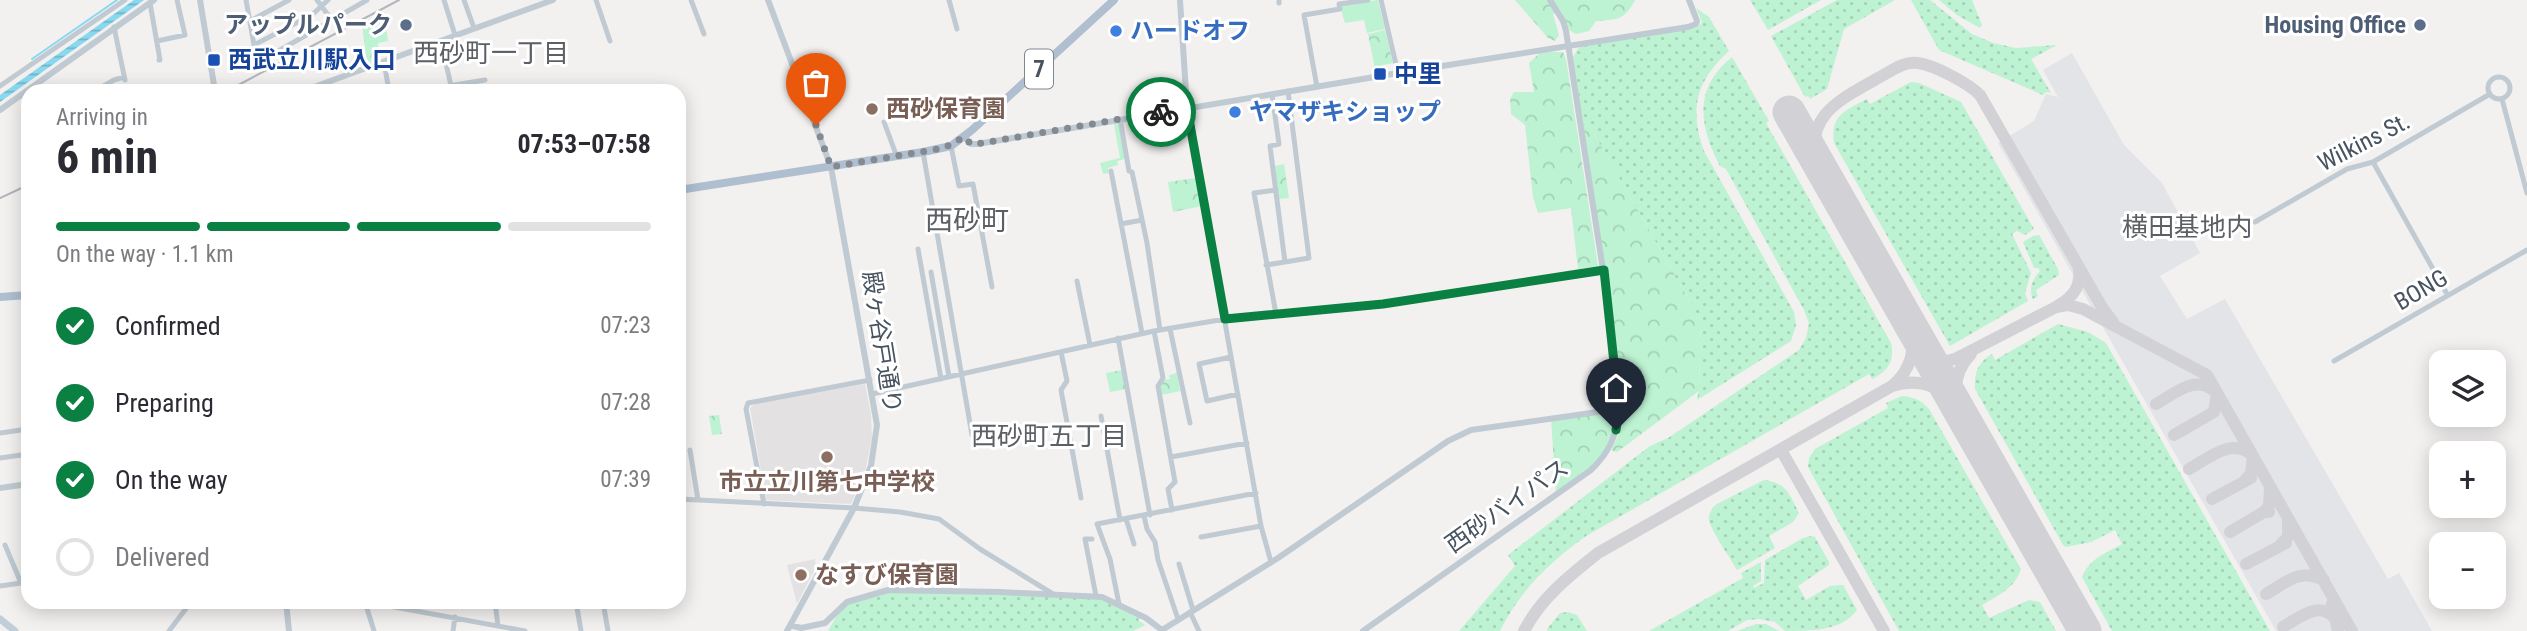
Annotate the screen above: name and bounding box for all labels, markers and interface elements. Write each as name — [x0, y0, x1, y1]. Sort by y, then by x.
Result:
place label: アップルパーク — [224, 11, 392, 39]
place label: Housing Office — [2264, 11, 2406, 39]
marker: アップルパーク — [398, 17, 414, 33]
place label: ハードオフ — [1130, 17, 1250, 45]
marker: Housing Office — [2412, 17, 2428, 33]
marker: ハードオフ — [1108, 23, 1124, 39]
district label: 西砂町一丁目 — [413, 38, 569, 68]
place label: 西武立川駅入口 — [228, 46, 396, 74]
road number: 7 — [1025, 50, 1053, 88]
marker: 西武立川駅入口 — [206, 52, 222, 68]
pin — [786, 53, 846, 125]
place label: 中里 — [1394, 60, 1442, 88]
icon: bag — [797, 64, 835, 102]
marker: 中里 — [1372, 66, 1388, 82]
courier — [1126, 77, 1196, 147]
icon: bike — [1142, 93, 1180, 131]
place label: 西砂保育園 — [886, 95, 1006, 123]
place label: ヤマザキショップ — [1249, 98, 1441, 126]
marker: 西砂保育園 — [864, 101, 880, 117]
text: Arriving in — [56, 104, 148, 131]
marker: ヤマザキショップ — [1227, 104, 1243, 120]
street label: Wilkins St. — [2313, 107, 2415, 177]
text: 07:53–07:58 — [517, 129, 651, 159]
text: 6 min — [56, 130, 158, 184]
district label: 西砂町 — [925, 204, 1009, 237]
district label: 横田基地内 — [2122, 212, 2252, 242]
text: On the way · 1.1 km — [56, 241, 234, 268]
street label: BONG — [2390, 264, 2452, 316]
street label: 殿ヶ谷戸通り — [857, 269, 907, 415]
icon: check — [56, 307, 94, 345]
text: Confirmed — [115, 311, 221, 341]
text: 07:23 — [600, 312, 651, 339]
map controls — [2429, 350, 2506, 609]
button: layers — [2429, 350, 2506, 427]
pin — [1586, 358, 1646, 430]
icon: home — [1597, 369, 1635, 407]
icon: check — [56, 384, 94, 422]
text: Preparing — [115, 388, 214, 418]
text: 07:28 — [600, 389, 651, 416]
district label: 西砂町五丁目 — [971, 421, 1127, 451]
button: + — [2429, 441, 2506, 518]
marker: 市立立川第七中学校 — [819, 449, 835, 465]
street label: 西砂バイパス — [1440, 453, 1574, 559]
icon: check — [56, 461, 94, 499]
text: On the way — [115, 465, 228, 495]
text: 07:39 — [600, 466, 651, 493]
place label: 市立立川第七中学校 — [719, 468, 935, 496]
button: − — [2429, 532, 2506, 609]
text: Delivered — [115, 542, 210, 572]
place label: なすび保育園 — [815, 561, 959, 589]
marker: なすび保育園 — [793, 567, 809, 583]

